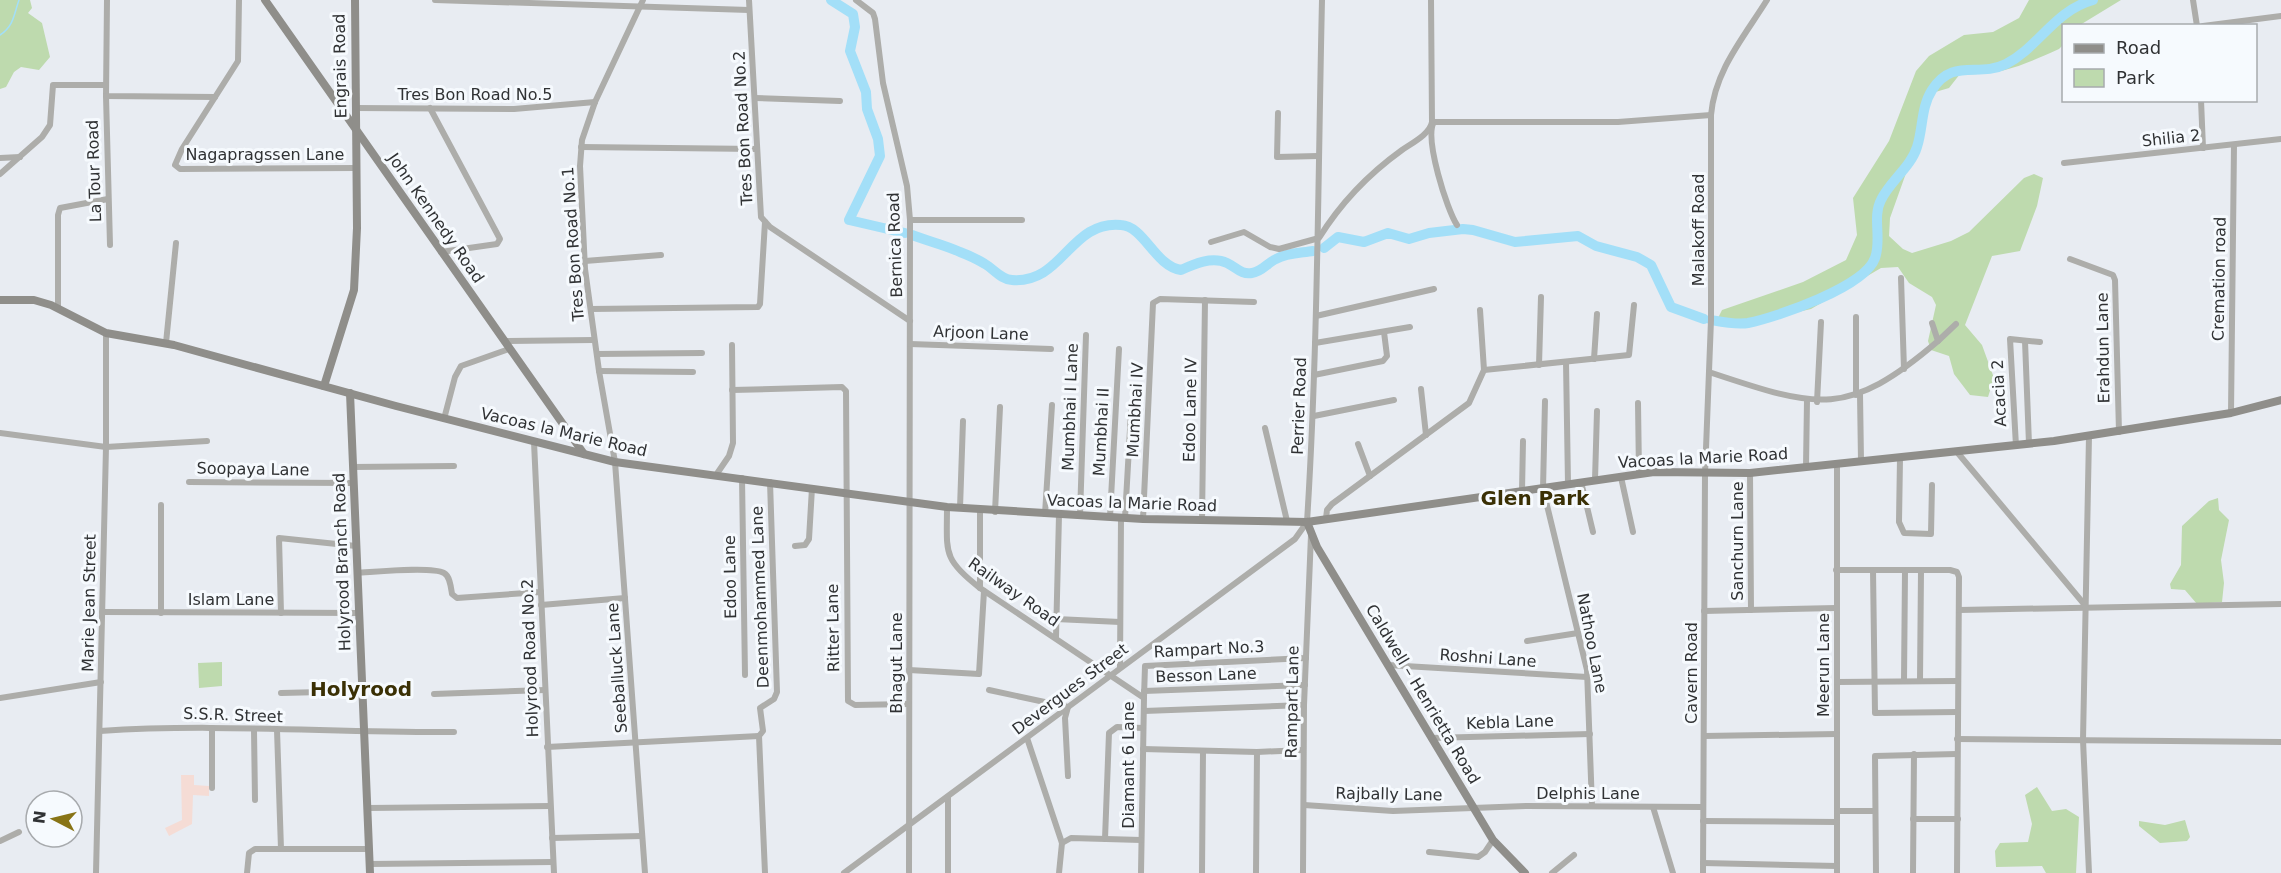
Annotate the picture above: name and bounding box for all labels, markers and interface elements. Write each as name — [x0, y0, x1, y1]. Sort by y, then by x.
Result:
street label: Engrais Road — [330, 13, 350, 119]
legend — [2062, 24, 2257, 102]
text: Road — [2116, 37, 2161, 58]
street label: Tres Bon Road No.2 — [729, 50, 757, 207]
text: Park — [2116, 67, 2155, 88]
street label: Tres Bon Road No.5 — [397, 85, 552, 104]
street label: La Tour Road — [83, 119, 105, 223]
street label: Shilia 2 — [2141, 125, 2201, 151]
street label: Nagapragssen Lane — [186, 145, 344, 164]
street label: John Kennedy Road — [383, 148, 488, 287]
street label: Tres Bon Road No.1 — [558, 166, 588, 323]
street label: Malakoff Road — [1689, 174, 1708, 286]
street label: Bernica Road — [884, 192, 906, 298]
street label: Cremation road — [2208, 217, 2230, 341]
street label: Erahdun Lane — [2093, 292, 2113, 404]
street label: Arjoon Lane — [933, 322, 1029, 344]
street label: Mumbhai I Lane — [1058, 343, 1082, 471]
street label: Perrier Road — [1288, 357, 1310, 455]
street label: Edoo Lane IV — [1180, 358, 1200, 462]
street label: Acacia 2 — [1988, 359, 2010, 427]
street label: Mumbhai IV — [1123, 362, 1147, 458]
street label: Mumbhai II — [1089, 387, 1113, 477]
street label: Vacoas la Marie Road — [479, 404, 649, 460]
street label: Vacoas la Marie Road — [1617, 444, 1789, 472]
street label: Soopaya Lane — [196, 459, 310, 479]
street label: Holyrood Branch Road — [329, 472, 355, 652]
street label: Sanchurn Lane — [1728, 481, 1747, 601]
district label: Glen Park — [1481, 486, 1590, 510]
street label: Vacoas la Marie Road — [1047, 491, 1217, 515]
street label: Deenmohammed Lane — [747, 506, 773, 688]
street label: Marie Jean Street — [78, 534, 100, 672]
street label: Edoo Lane — [720, 535, 740, 619]
street label: Railway Road — [965, 554, 1063, 630]
street label: Holyrood Road No.2 — [518, 578, 542, 738]
street label: Ritter Lane — [823, 584, 843, 672]
street label: Islam Lane — [188, 590, 274, 609]
street label: Nathoo Lane — [1573, 591, 1611, 695]
street label: Caldwell – Henrietta Road — [1362, 601, 1484, 787]
street label: Seeballuck Lane — [603, 602, 631, 734]
street label: Bhagut Lane — [887, 612, 906, 714]
street label: Meerun Lane — [1814, 613, 1833, 717]
street label: Cavern Road — [1682, 622, 1701, 724]
street label: Rampart No.3 — [1153, 637, 1265, 661]
street label: Devergues Street — [1008, 639, 1132, 739]
street label: Rampart Lane — [1282, 645, 1302, 759]
street label: Roshni Lane — [1439, 645, 1537, 671]
street label: Besson Lane — [1155, 664, 1257, 686]
district label: Holyrood — [310, 677, 412, 701]
street label: Diamant 6 Lane — [1119, 701, 1138, 829]
street label: S.S.R. Street — [183, 704, 283, 726]
street label: Kebla Lane — [1466, 711, 1554, 733]
street label: Rajbally Lane — [1335, 784, 1443, 804]
street label: Delphis Lane — [1536, 784, 1640, 803]
north arrow — [24, 789, 84, 849]
text: N — [29, 809, 50, 825]

